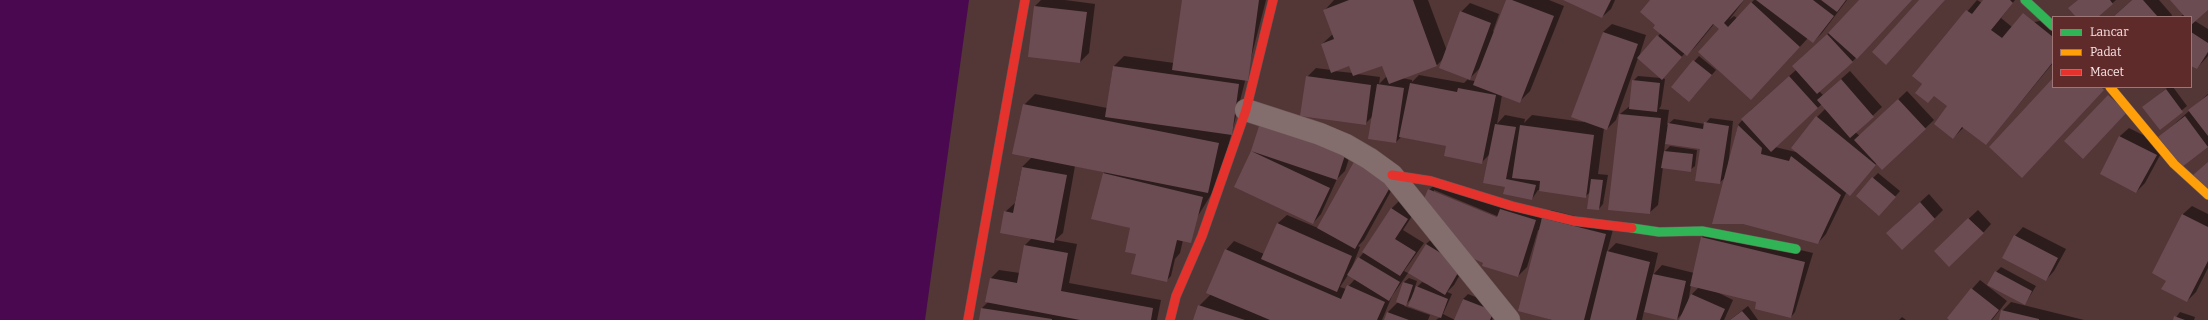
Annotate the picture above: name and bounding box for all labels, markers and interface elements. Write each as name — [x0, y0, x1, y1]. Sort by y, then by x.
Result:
legend — [2052, 16, 2192, 88]
text: Lancar — [2090, 25, 2128, 39]
text: Padat — [2090, 45, 2121, 59]
text: Macet — [2090, 65, 2124, 79]

